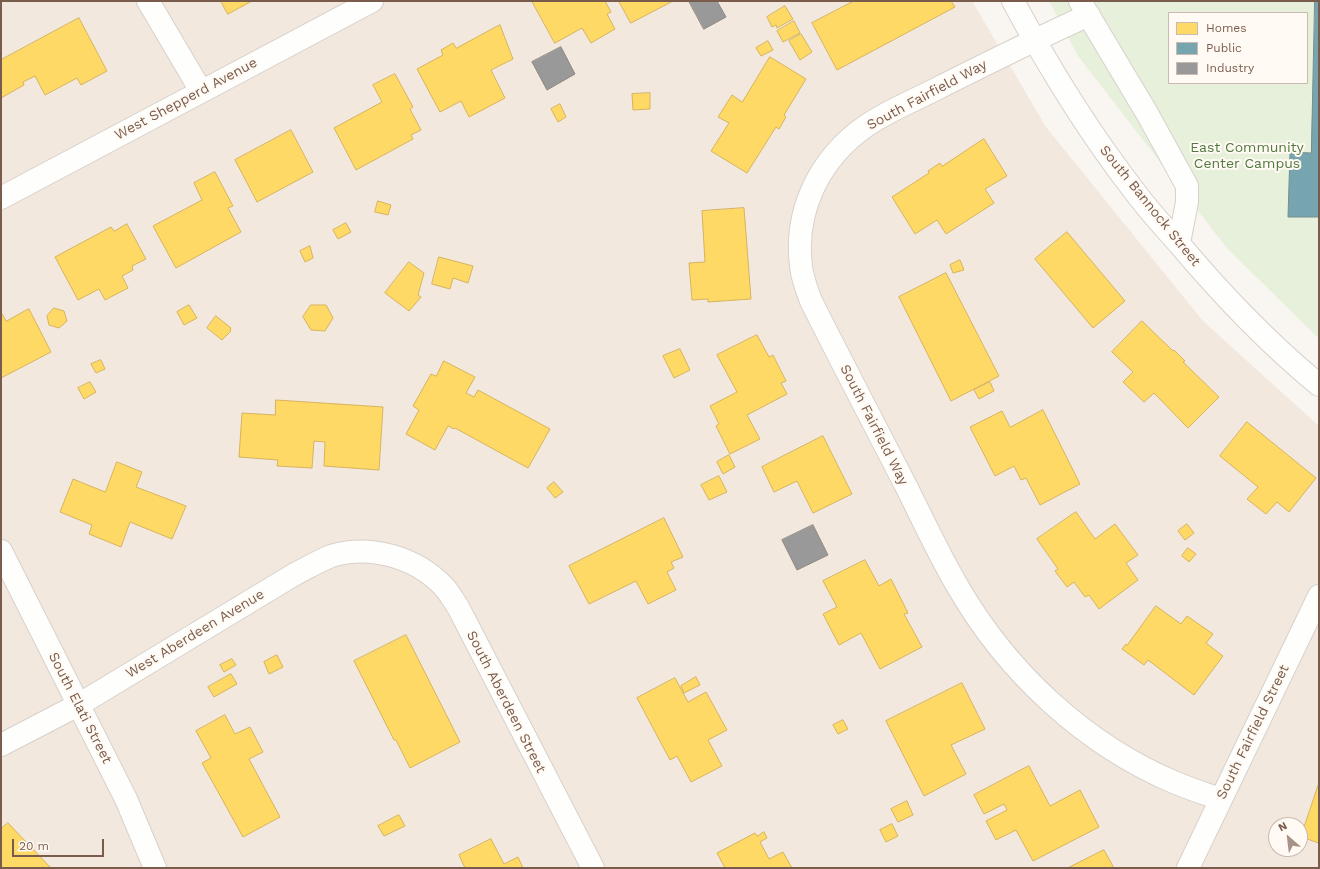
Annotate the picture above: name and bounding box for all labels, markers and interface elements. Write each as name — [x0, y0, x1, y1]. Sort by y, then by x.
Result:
legend — [1168, 12, 1308, 84]
text: Homes — [1206, 21, 1247, 35]
text: Public — [1206, 41, 1242, 55]
street label: West Shepperd Avenue — [112, 54, 260, 144]
street label: South Fairfield Way — [864, 56, 990, 134]
text: Industry — [1206, 61, 1254, 75]
park label: East Community Center Campus — [1190, 140, 1304, 172]
street label: South Bannock Street — [1096, 142, 1204, 270]
street label: South Fairfield Way — [836, 362, 912, 488]
street label: West Aberdeen Avenue — [123, 586, 267, 682]
street label: South Aberdeen Street — [463, 628, 549, 776]
street label: South Elati Street — [45, 650, 115, 766]
street label: South Fairfield Street — [1213, 662, 1293, 802]
north arrow — [1268, 817, 1308, 857]
text: N — [1276, 819, 1289, 834]
scale bar — [14, 831, 106, 857]
text: 20 m — [19, 839, 49, 853]

